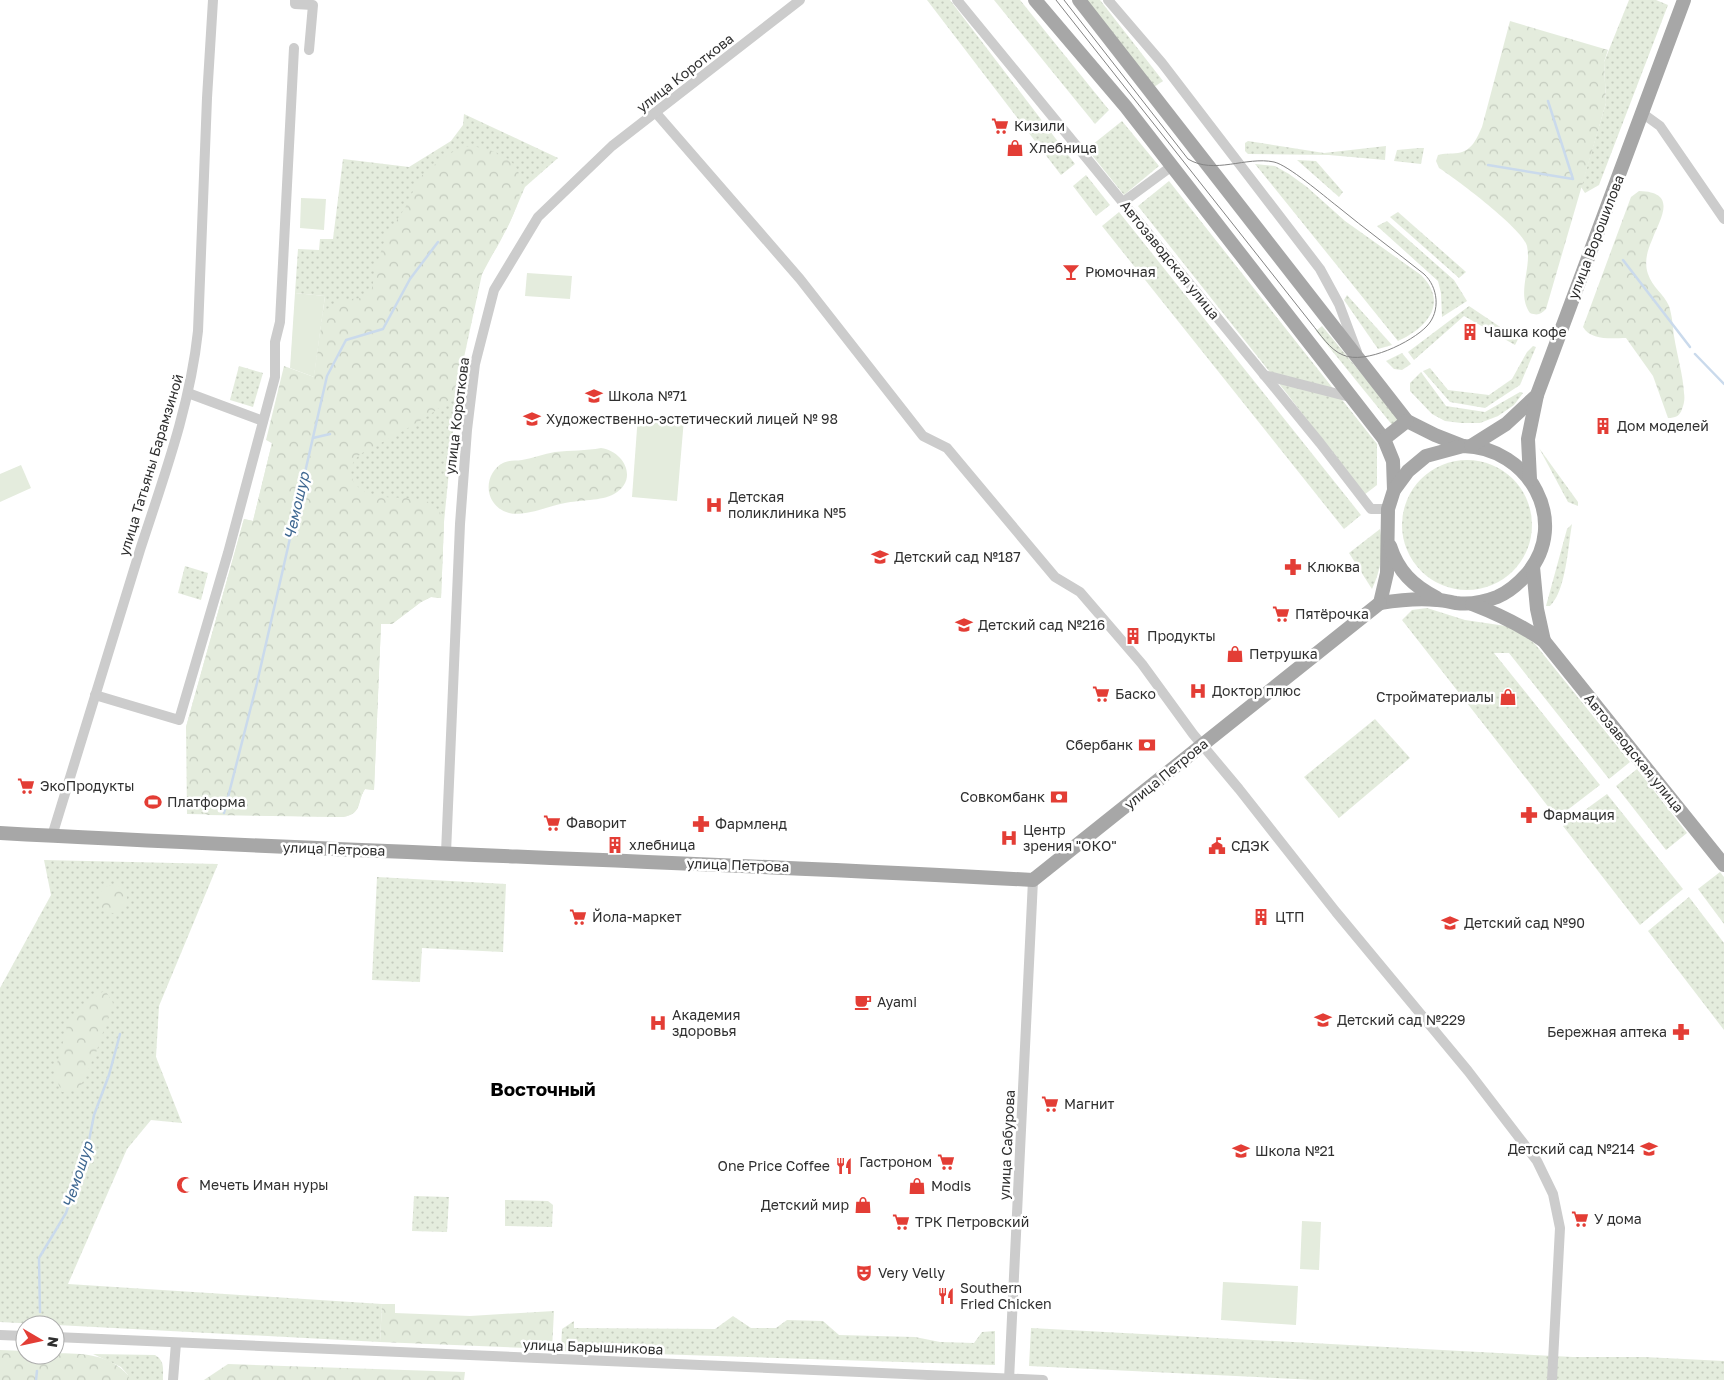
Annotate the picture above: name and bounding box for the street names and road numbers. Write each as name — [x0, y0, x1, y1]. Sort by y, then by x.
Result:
street label: улица Короткова — [633, 30, 736, 116]
street label: улица Ворошилова — [1564, 172, 1627, 301]
street label: Автозаводская улица — [1117, 197, 1224, 323]
street label: улица Короткова — [441, 356, 472, 476]
street label: улица Татьяны Барамзиной — [115, 372, 186, 558]
street label: Автозаводская улица — [1581, 690, 1688, 816]
street label: улица Петрова — [1120, 735, 1211, 813]
street label: улица Петрова — [282, 838, 386, 859]
street label: улица Петрова — [686, 854, 790, 875]
street label: улица Сабурова — [995, 1089, 1018, 1201]
street label: улица Барышникова — [522, 1336, 664, 1357]

